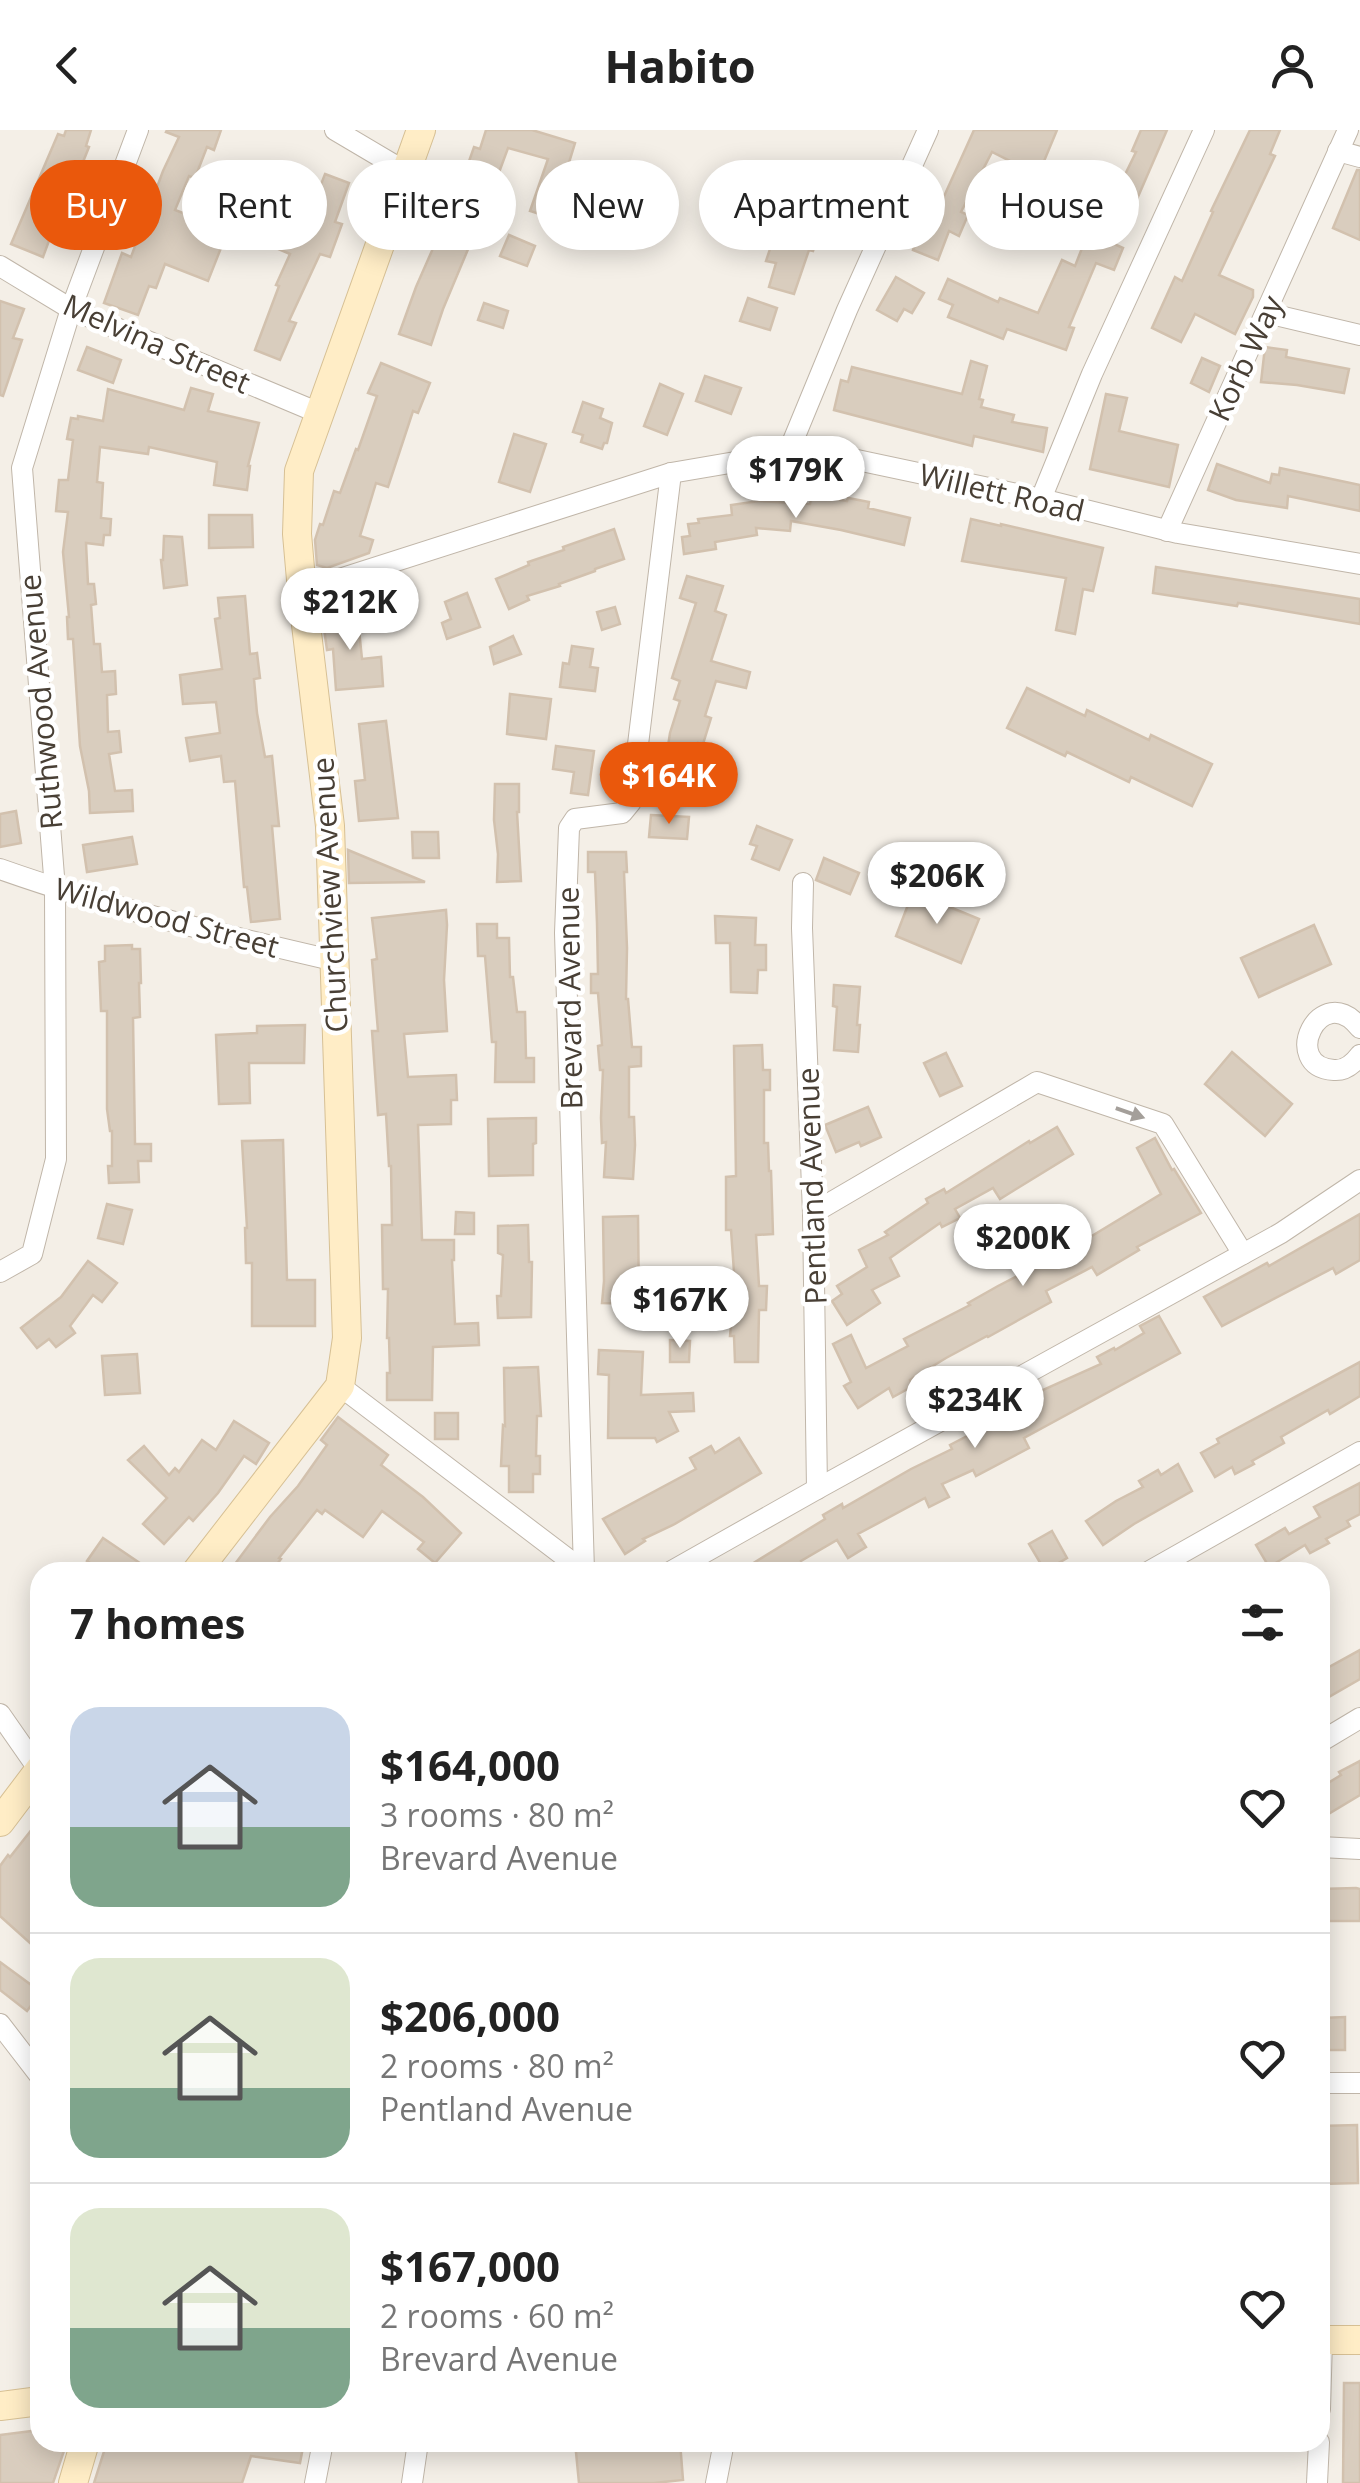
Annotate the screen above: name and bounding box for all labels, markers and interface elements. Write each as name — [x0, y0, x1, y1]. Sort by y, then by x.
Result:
text: Habito — [604, 35, 756, 96]
icon: back — [40, 38, 95, 93]
icon: person — [1265, 38, 1320, 93]
chip: Buy — [30, 160, 162, 250]
chip: Rent — [182, 160, 327, 250]
chip: Filters — [347, 160, 516, 250]
chip: New — [536, 160, 679, 250]
chip: Apartment — [699, 160, 945, 250]
chip: House — [965, 160, 1139, 250]
street label: Melvina Street — [57, 283, 257, 403]
street label: Korb Way — [1198, 288, 1292, 427]
pin: $179K — [726, 436, 866, 521]
text: $179K — [749, 447, 843, 490]
street label: Willett Road — [916, 453, 1088, 531]
pin: $212K — [280, 568, 420, 653]
street label: Ruthwood Avenue — [8, 573, 72, 831]
text: $212K — [303, 579, 397, 622]
pin: $164K — [599, 742, 739, 827]
text: $164K — [622, 753, 716, 796]
street label: Churchview Avenue — [301, 756, 357, 1034]
pin: $206K — [867, 842, 1007, 927]
text: $206K — [890, 853, 984, 896]
street label: Wildwood Street — [50, 867, 284, 967]
street label: Brevard Avenue — [547, 886, 591, 1110]
street label: Pentland Avenue — [786, 1067, 836, 1305]
one-way arrow — [1115, 1106, 1145, 1121]
pin: $200K — [953, 1204, 1093, 1289]
text: $200K — [976, 1215, 1070, 1258]
pin: $167K — [610, 1266, 750, 1351]
text: $167K — [633, 1277, 727, 1320]
pin: $234K — [905, 1366, 1045, 1451]
text: $234K — [928, 1377, 1022, 1420]
text: 7 homes — [70, 1594, 245, 1651]
icon: filters — [1235, 1595, 1290, 1650]
text: $164,000 — [380, 1736, 560, 1793]
icon: home — [150, 1747, 270, 1867]
icon: heart — [1235, 1780, 1290, 1835]
text: 3 rooms · 80 m² — [380, 1793, 614, 1836]
text: Brevard Avenue — [380, 1836, 618, 1879]
text: $206,000 — [380, 1987, 560, 2044]
icon: home — [150, 1998, 270, 2118]
icon: heart — [1235, 2031, 1290, 2086]
text: 2 rooms · 80 m² — [380, 2044, 614, 2087]
text: Pentland Avenue — [380, 2087, 633, 2130]
text: $167,000 — [380, 2237, 560, 2294]
icon: home — [150, 2248, 270, 2368]
icon: heart — [1235, 2281, 1290, 2336]
text: 2 rooms · 60 m² — [380, 2294, 614, 2337]
text: Brevard Avenue — [380, 2337, 618, 2380]

